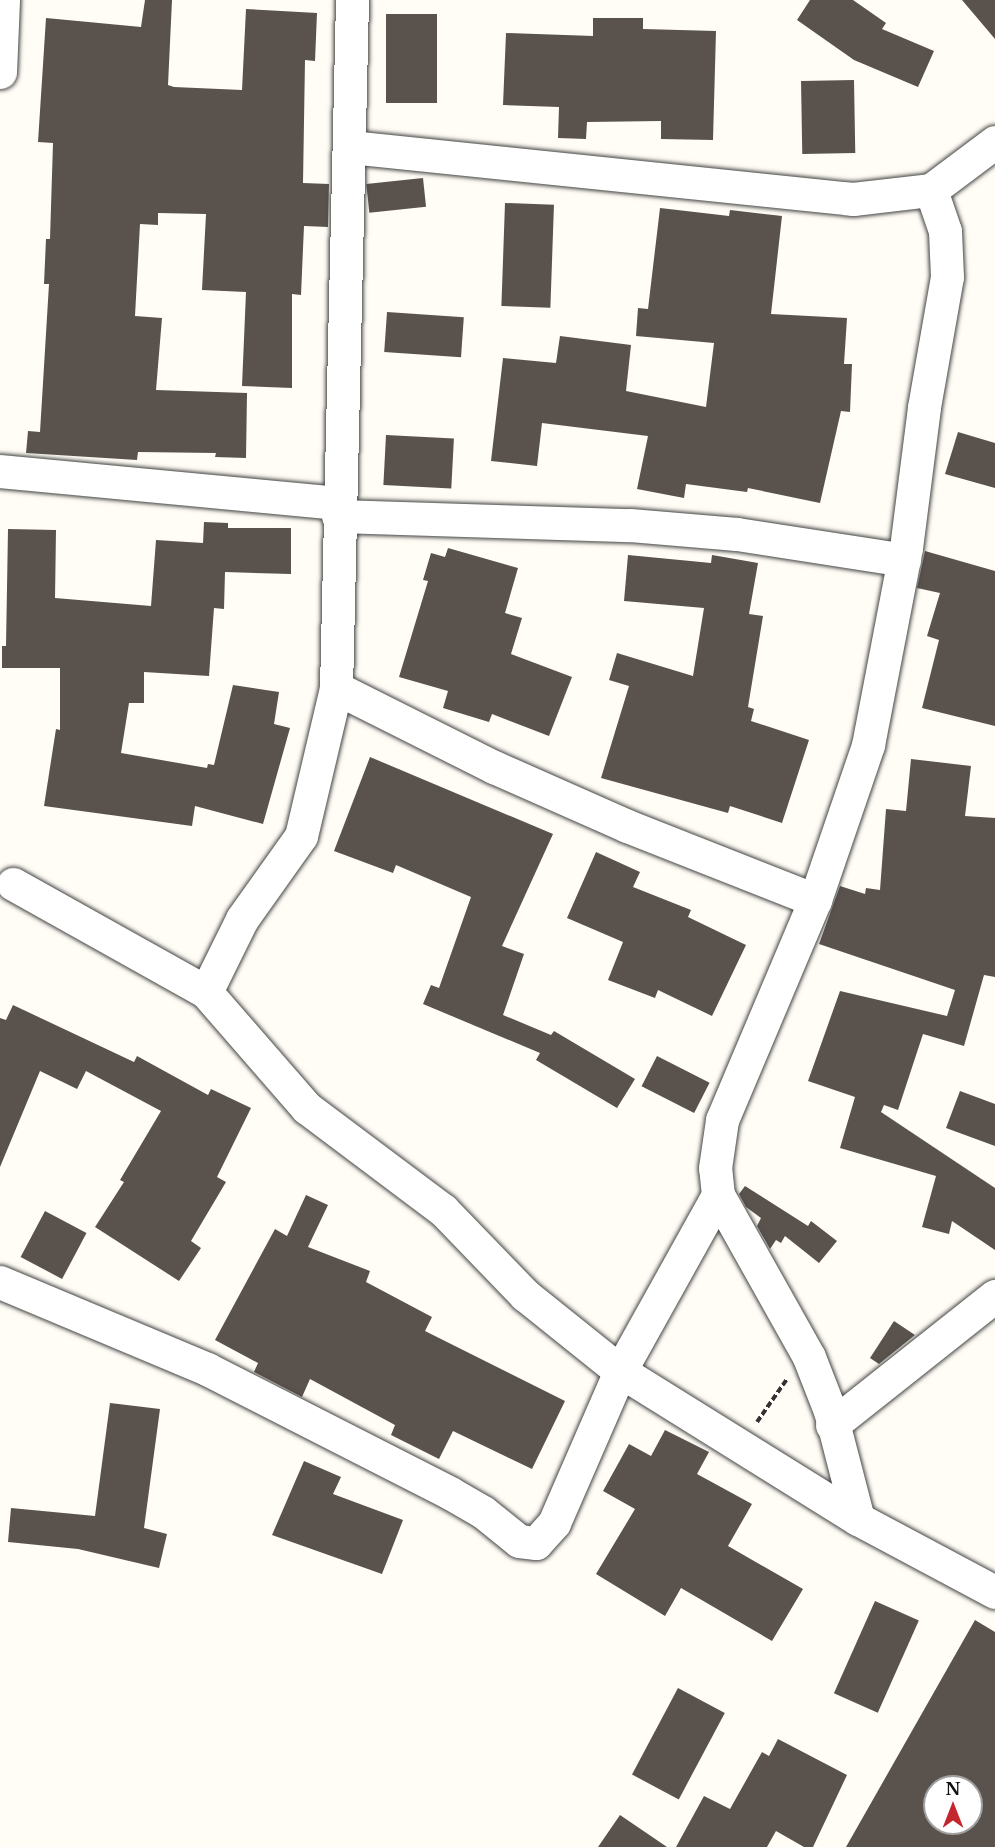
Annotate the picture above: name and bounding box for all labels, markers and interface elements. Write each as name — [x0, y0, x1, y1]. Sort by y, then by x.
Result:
north arrow — [923, 1775, 983, 1835]
text: N — [945, 1779, 961, 1799]

